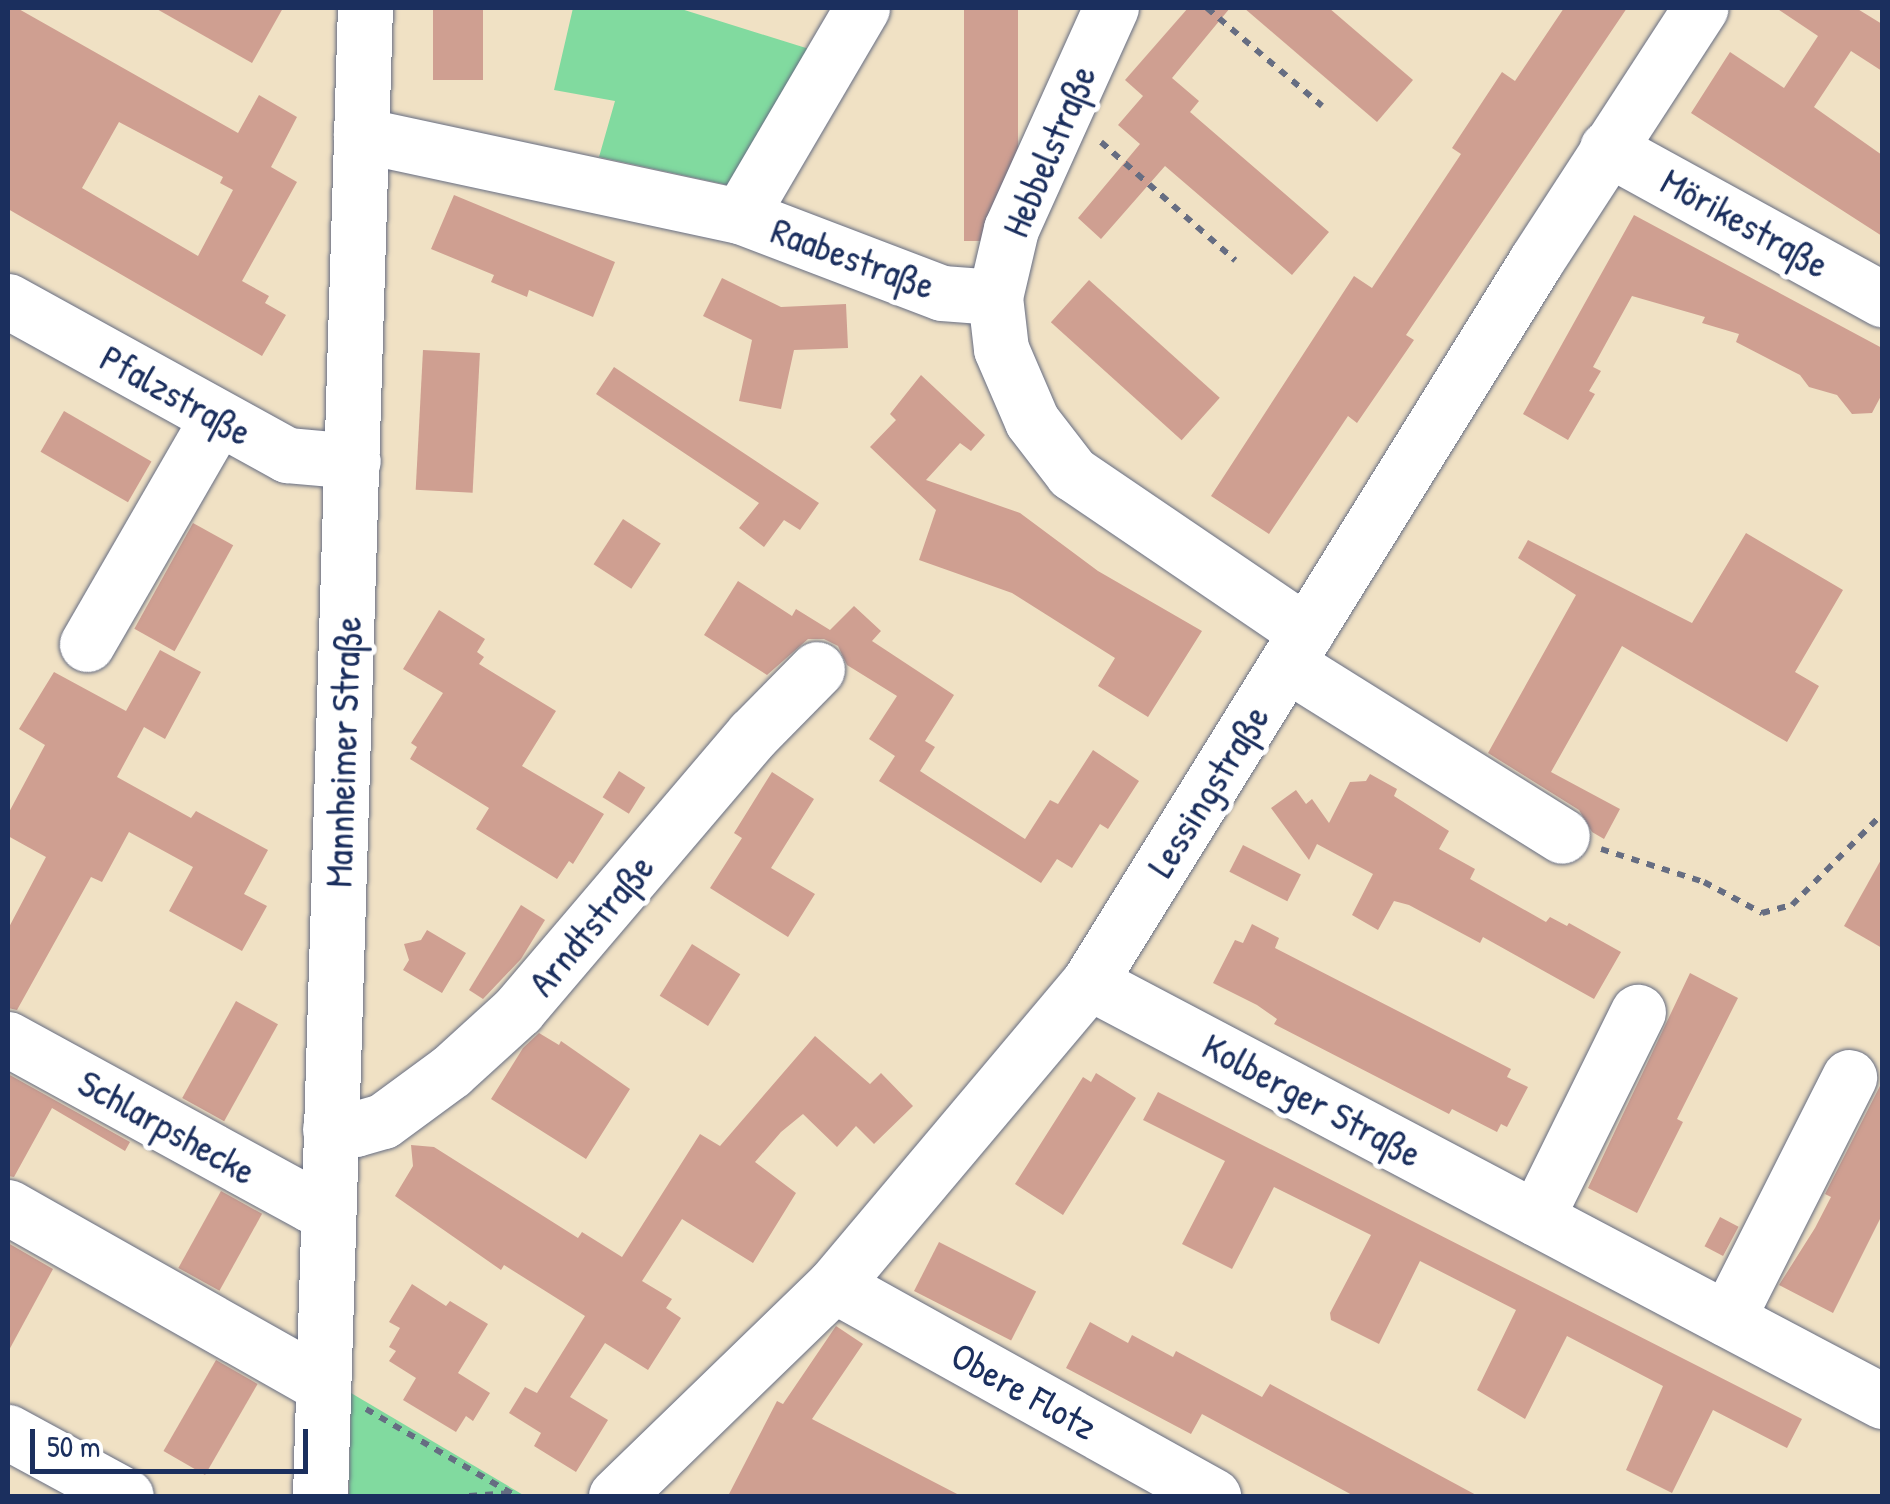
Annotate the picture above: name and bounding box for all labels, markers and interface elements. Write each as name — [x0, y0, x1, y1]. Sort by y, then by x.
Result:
street label: Hebbelstraße — [992, 58, 1106, 244]
street label: Mörikestraße — [1653, 158, 1837, 288]
street label: Raabestraße — [765, 207, 941, 309]
street label: Pfalzstraße — [93, 335, 259, 455]
street label: Mannheimer Straße — [315, 616, 371, 888]
street label: Lessingstraße — [1137, 697, 1279, 885]
street label: Arndtstraße — [519, 845, 663, 1005]
street label: Kolberger Straße — [1195, 1023, 1429, 1177]
street label: Schlarpshecke — [70, 1060, 264, 1194]
street label: Obere Flotz — [943, 1332, 1105, 1450]
scale bar — [35, 1409, 312, 1471]
text: 50 m — [47, 1426, 100, 1466]

